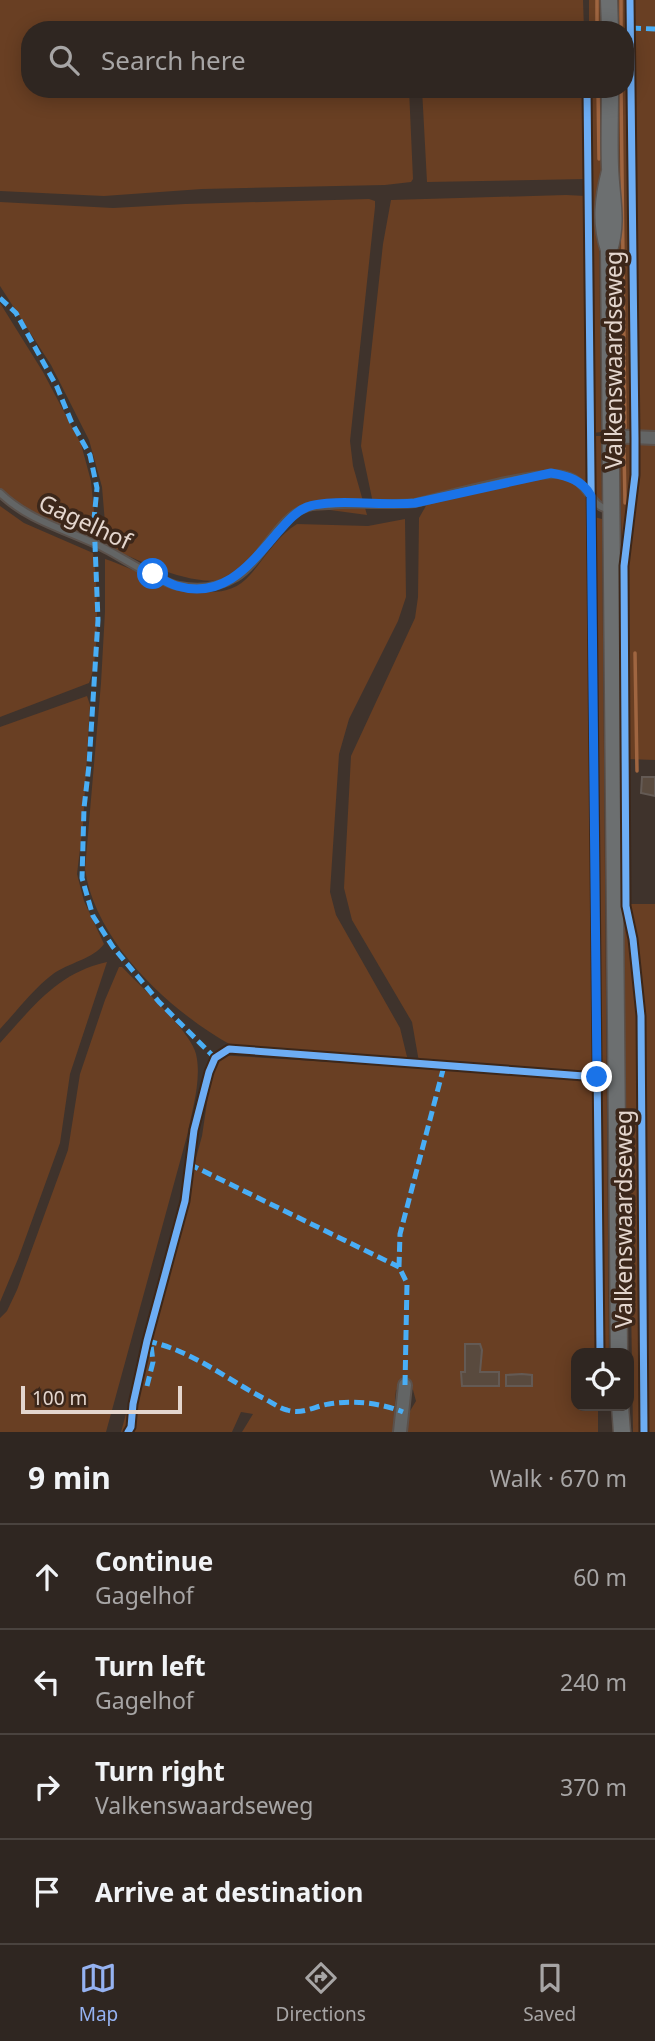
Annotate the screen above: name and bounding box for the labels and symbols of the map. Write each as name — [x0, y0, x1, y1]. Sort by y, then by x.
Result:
street label: Valkenswaardseweg — [597, 251, 629, 469]
street label: Gagelhof — [34, 486, 138, 557]
route start — [137, 558, 168, 589]
route end — [581, 1061, 612, 1092]
street label: Valkenswaardseweg — [607, 1110, 639, 1328]
scale bar — [21, 1383, 182, 1415]

